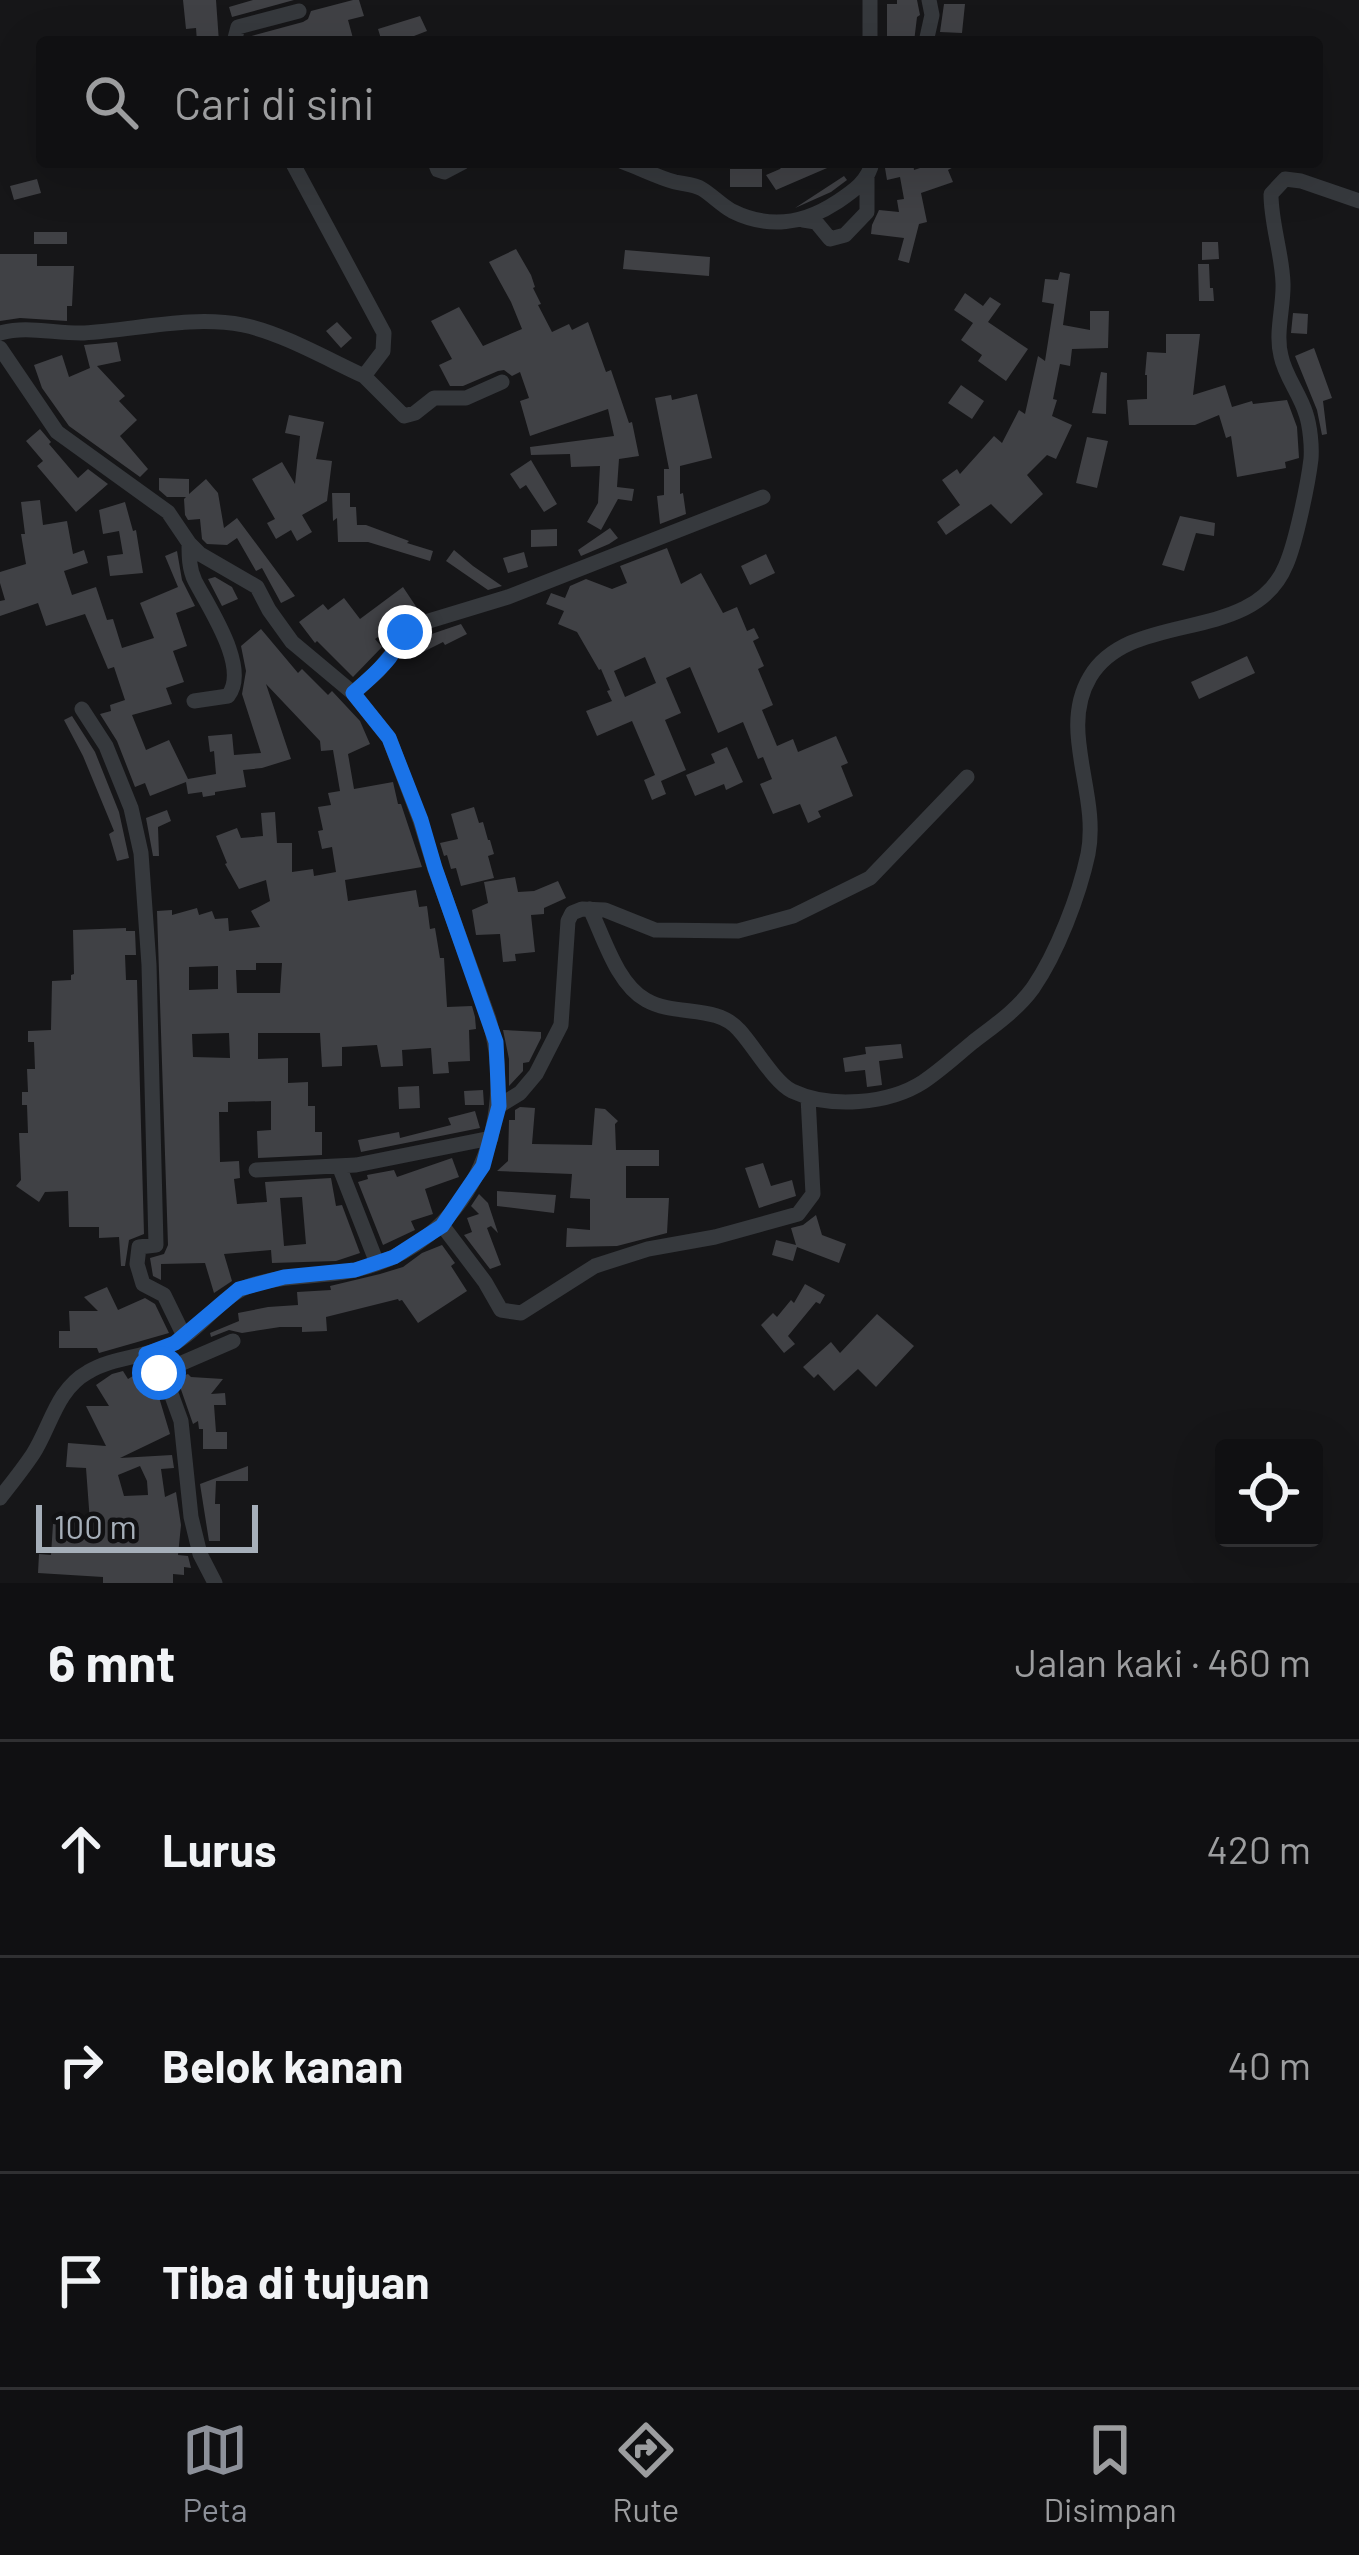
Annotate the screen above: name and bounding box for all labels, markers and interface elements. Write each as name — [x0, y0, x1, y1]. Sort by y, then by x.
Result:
search box — [36, 36, 1323, 168]
icon: search — [78, 69, 144, 135]
text: Cari di sini — [174, 75, 375, 129]
route end — [378, 605, 432, 659]
route start — [132, 1346, 186, 1400]
map controls — [1215, 1439, 1323, 1547]
button: locate — [1215, 1439, 1323, 1547]
scale bar — [36, 1499, 258, 1552]
text: 100 m — [54, 1506, 137, 1546]
text: 6 mnt — [48, 1631, 175, 1692]
text: Jalan kaki · 460 m — [1015, 1638, 1311, 1685]
icon: ahead — [48, 1816, 114, 1882]
text: Lurus — [162, 1822, 277, 1876]
text: 420 m — [1207, 1825, 1311, 1872]
icon: right — [48, 2032, 114, 2098]
text: Belok kanan — [162, 2038, 403, 2092]
text: 40 m — [1227, 2041, 1311, 2088]
icon: arrive — [48, 2248, 114, 2314]
text: Tiba di tujuan — [162, 2254, 430, 2308]
tab: Peta — [182, 2417, 248, 2529]
tab: Rute — [612, 2417, 679, 2529]
tab: Disimpan — [1044, 2417, 1177, 2529]

